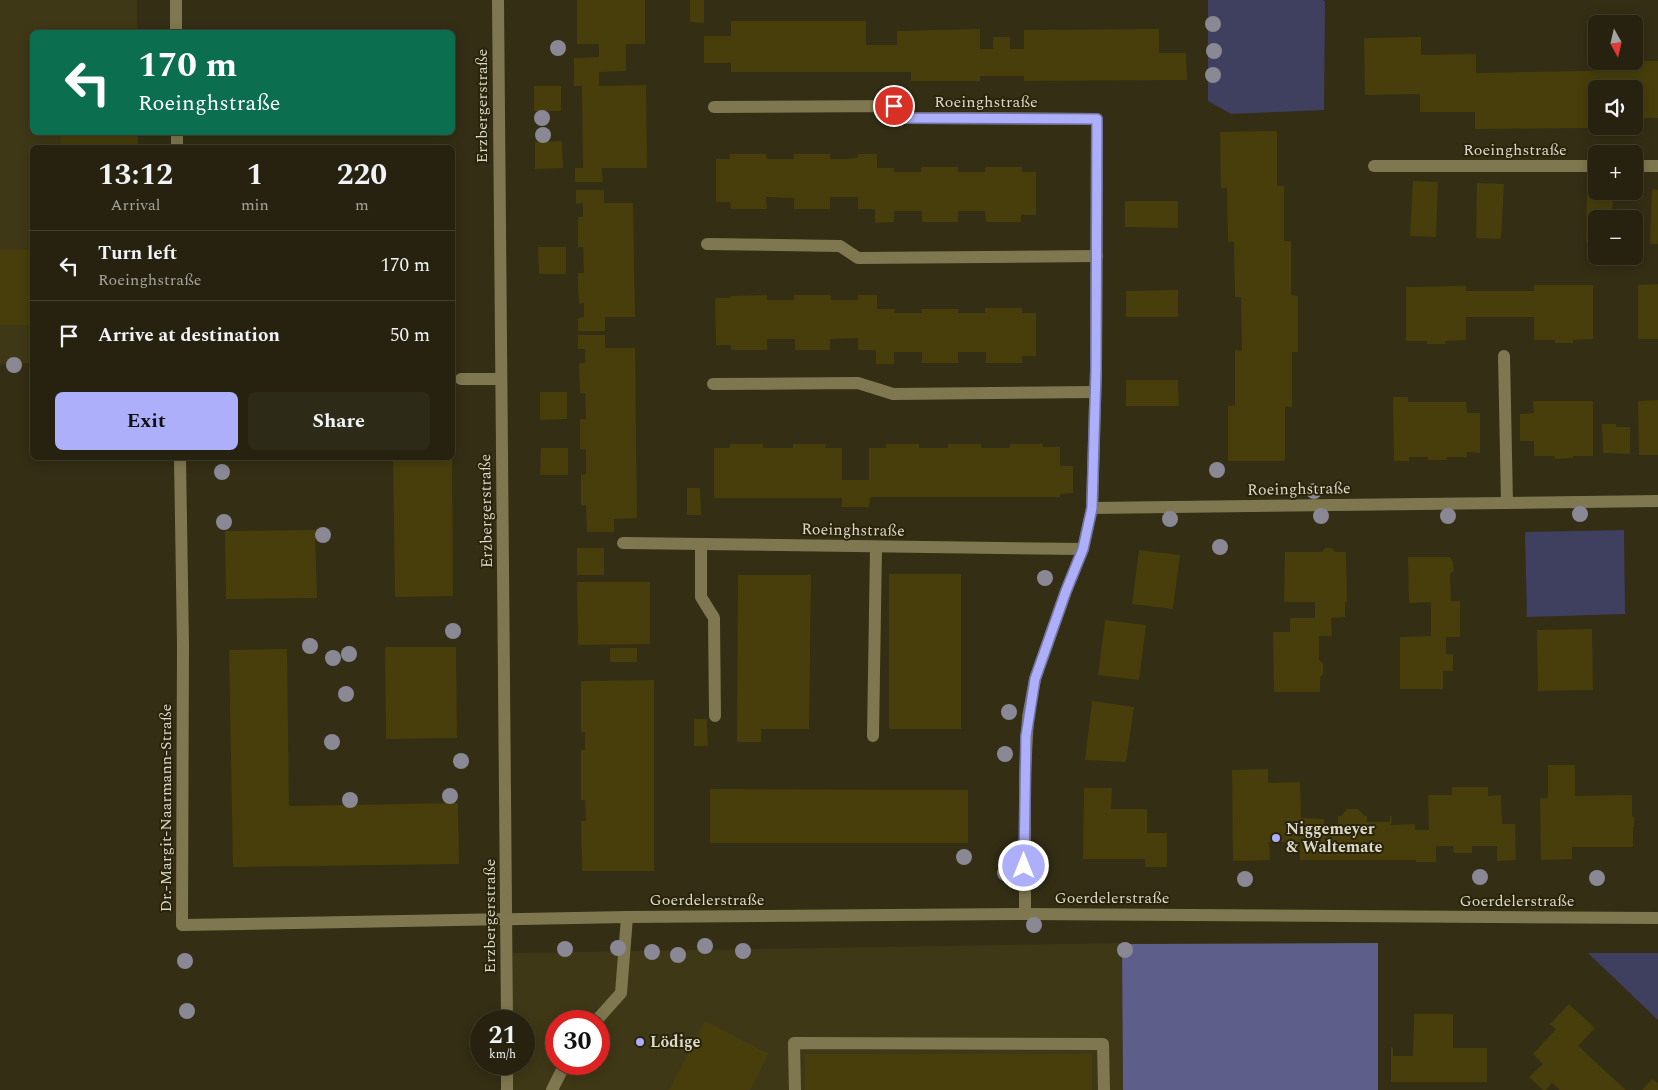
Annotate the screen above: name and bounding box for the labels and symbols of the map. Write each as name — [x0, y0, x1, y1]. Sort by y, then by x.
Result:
north arrow — [1588, 15, 1642, 70]
street label: Erzbergerstraße — [470, 49, 494, 163]
pin — [873, 85, 915, 127]
street label: Roeinghstraße — [934, 90, 1038, 114]
street label: Roeinghstraße — [1463, 138, 1567, 162]
street label: Erzbergerstraße — [473, 454, 499, 568]
street label: Roeinghstraße — [1247, 476, 1351, 502]
street label: Roeinghstraße — [801, 517, 905, 543]
street label: Dr.-Margit-Naarmann-Straße — [154, 704, 178, 912]
place label: Niggemeyer & Waltemate — [1286, 817, 1383, 859]
marker: Niggemeyer & Waltemate — [1270, 832, 1282, 844]
position arrow — [997, 839, 1049, 891]
street label: Erzbergerstraße — [478, 859, 502, 973]
street label: Goerdelerstraße — [1055, 886, 1169, 910]
street label: Goerdelerstraße — [650, 888, 764, 912]
street label: Goerdelerstraße — [1460, 889, 1574, 913]
speed limit sign: 30 — [545, 1010, 610, 1075]
place label: Lödige — [650, 1030, 701, 1054]
marker: Lödige — [634, 1036, 646, 1048]

